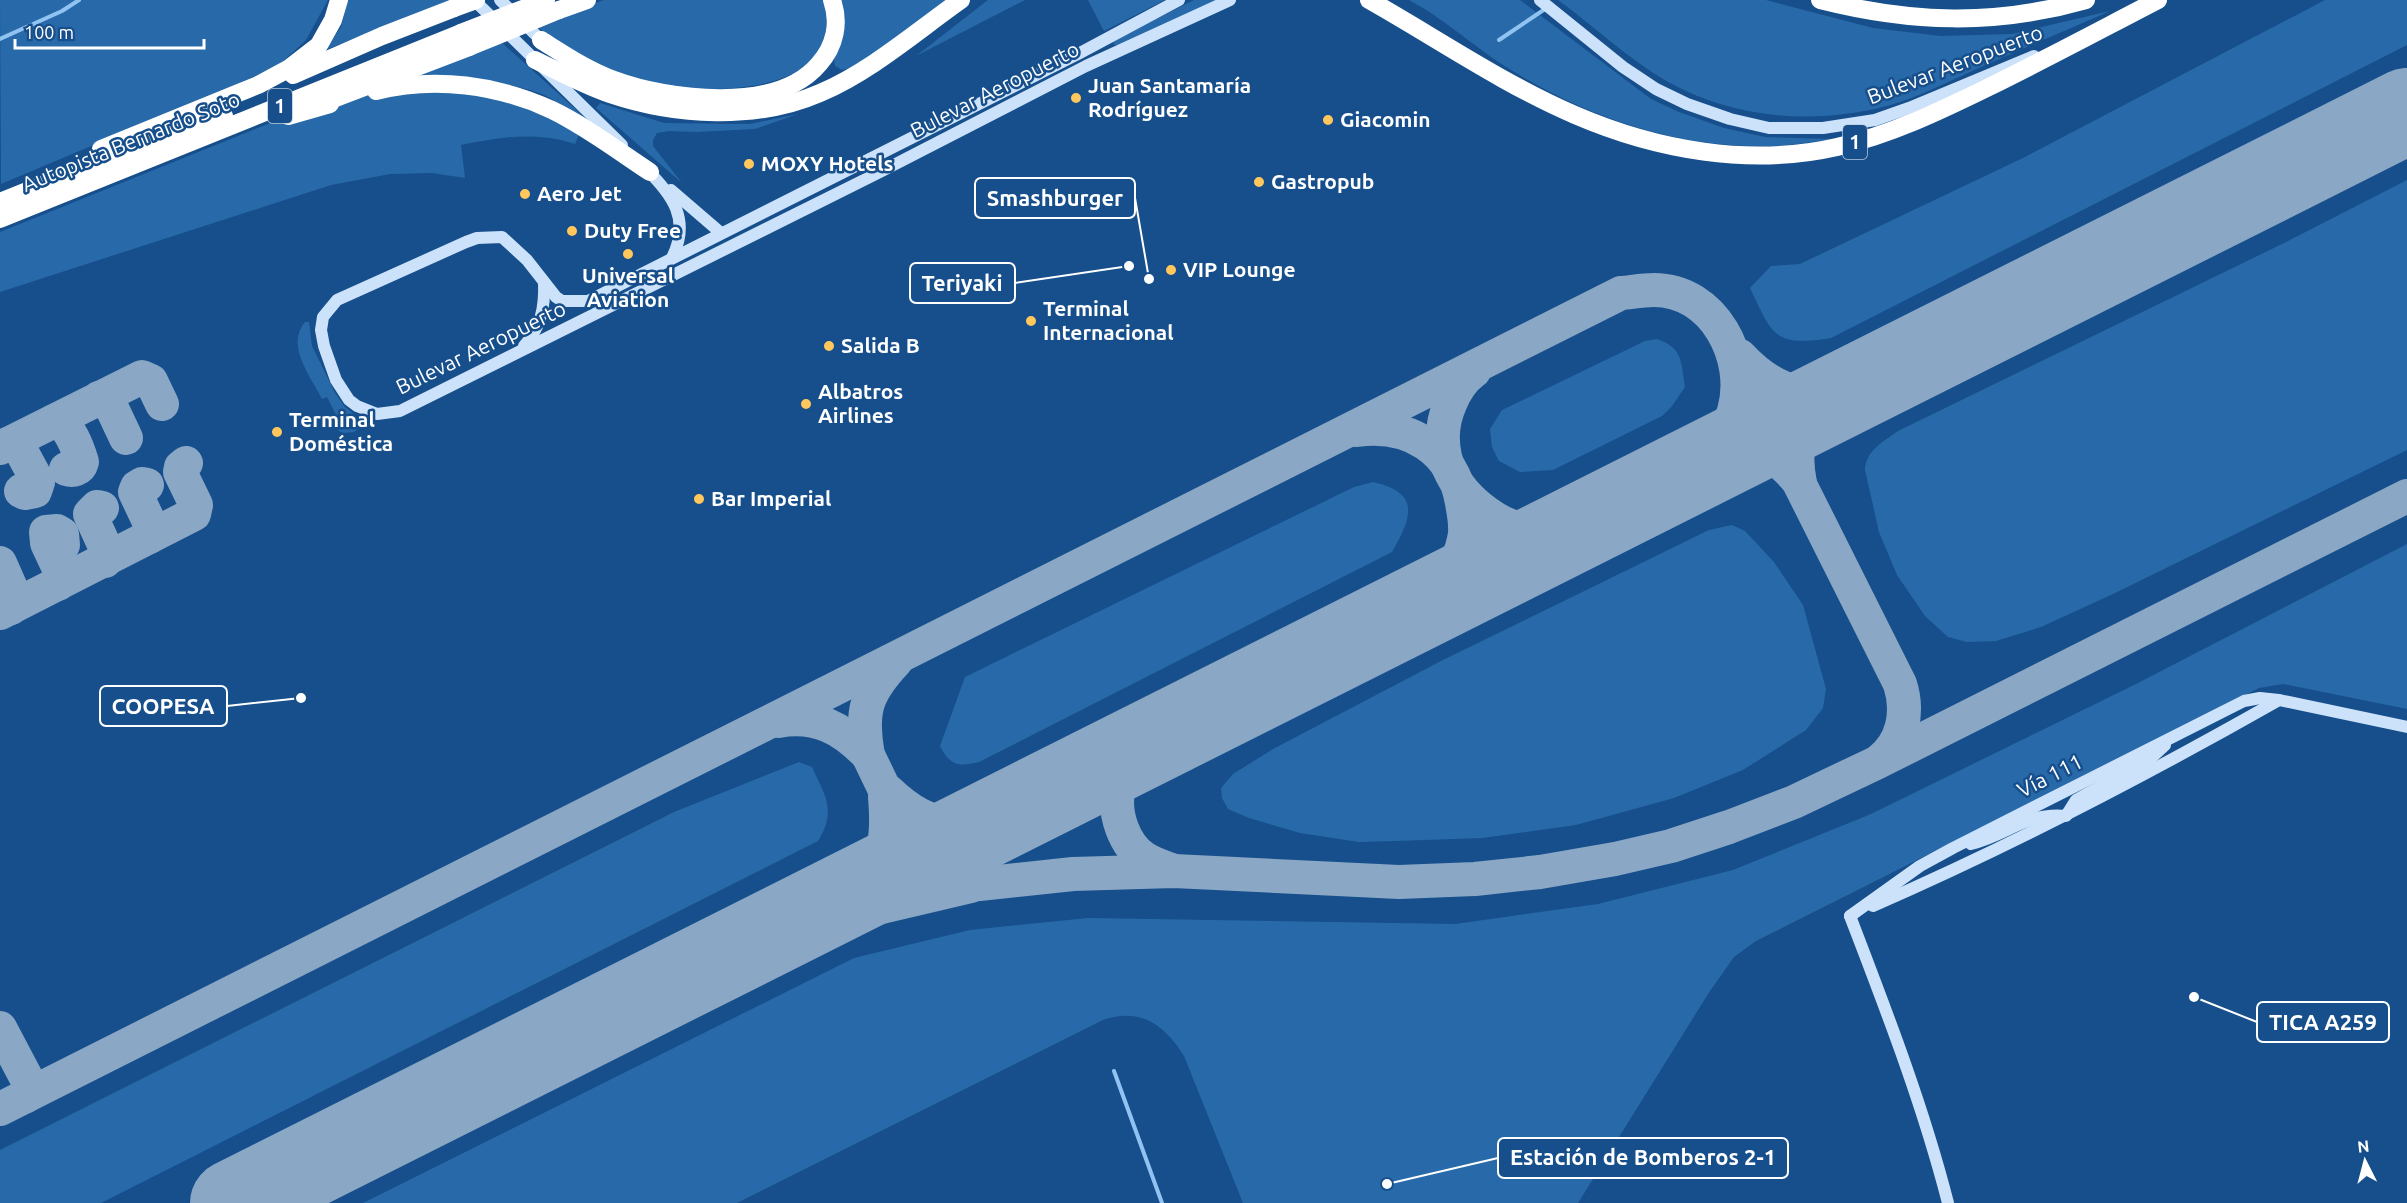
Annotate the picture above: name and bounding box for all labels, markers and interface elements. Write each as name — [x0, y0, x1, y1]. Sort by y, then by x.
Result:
scale bar — [15, 12, 204, 50]
street label: Bulevar Aeropuerto — [1864, 20, 2046, 109]
text: 100 m — [24, 22, 74, 42]
street label: Bulevar Aeropuerto — [906, 36, 1083, 142]
place label: Juan Santamaría Rodríguez — [1088, 73, 1251, 121]
street label: Autopista Bernardo Soto — [18, 86, 243, 196]
road number: 1 — [268, 89, 292, 123]
marker: Juan Santamaría Rodríguez — [1069, 91, 1083, 105]
place label: Giacomin — [1340, 107, 1431, 131]
marker: Giacomin — [1321, 113, 1335, 127]
road number: 1 — [1843, 125, 1867, 159]
place label: MOXY Hotels — [761, 151, 894, 175]
marker: MOXY Hotels — [742, 157, 756, 171]
place label: Gastropub — [1271, 169, 1374, 193]
marker: Gastropub — [1252, 175, 1266, 189]
callout: Smashburger — [975, 178, 1135, 218]
place label: Aero Jet — [537, 181, 622, 205]
text: Smashburger — [987, 185, 1123, 210]
marker: Aero Jet — [518, 187, 532, 201]
place label: Duty Free — [584, 218, 681, 242]
marker: Duty Free — [565, 224, 579, 238]
marker: Universal Aviation — [621, 247, 635, 261]
place label: VIP Lounge — [1183, 257, 1296, 281]
place label: Universal Aviation — [582, 263, 674, 311]
callout: Teriyaki — [910, 263, 1015, 303]
marker: VIP Lounge — [1164, 263, 1178, 277]
text: Teriyaki — [921, 270, 1003, 295]
street label: Bulevar Aeropuerto — [392, 296, 569, 399]
place label: Terminal Internacional — [1043, 296, 1174, 344]
marker: Terminal Internacional — [1024, 314, 1038, 328]
place label: Salida B — [841, 333, 920, 357]
marker: Salida B — [822, 339, 836, 353]
place label: Albatros Airlines — [818, 379, 903, 427]
marker: Albatros Airlines — [799, 397, 813, 411]
place label: Terminal Doméstica — [289, 407, 393, 455]
marker: Terminal Doméstica — [270, 425, 284, 439]
place label: Bar Imperial — [711, 486, 831, 510]
marker: Bar Imperial — [692, 492, 706, 506]
callout: COOPESA — [100, 686, 227, 726]
text: COOPESA — [111, 693, 215, 718]
street label: Vía 111 — [2013, 748, 2086, 802]
callout: TICA A259 — [2257, 1002, 2389, 1042]
text: TICA A259 — [2269, 1009, 2377, 1034]
north arrow — [2335, 1131, 2395, 1191]
text: N — [2357, 1137, 2370, 1156]
callout: Estación de Bomberos 2-1 — [1498, 1138, 1788, 1178]
text: Estación de Bomberos 2-1 — [1510, 1144, 1776, 1169]

